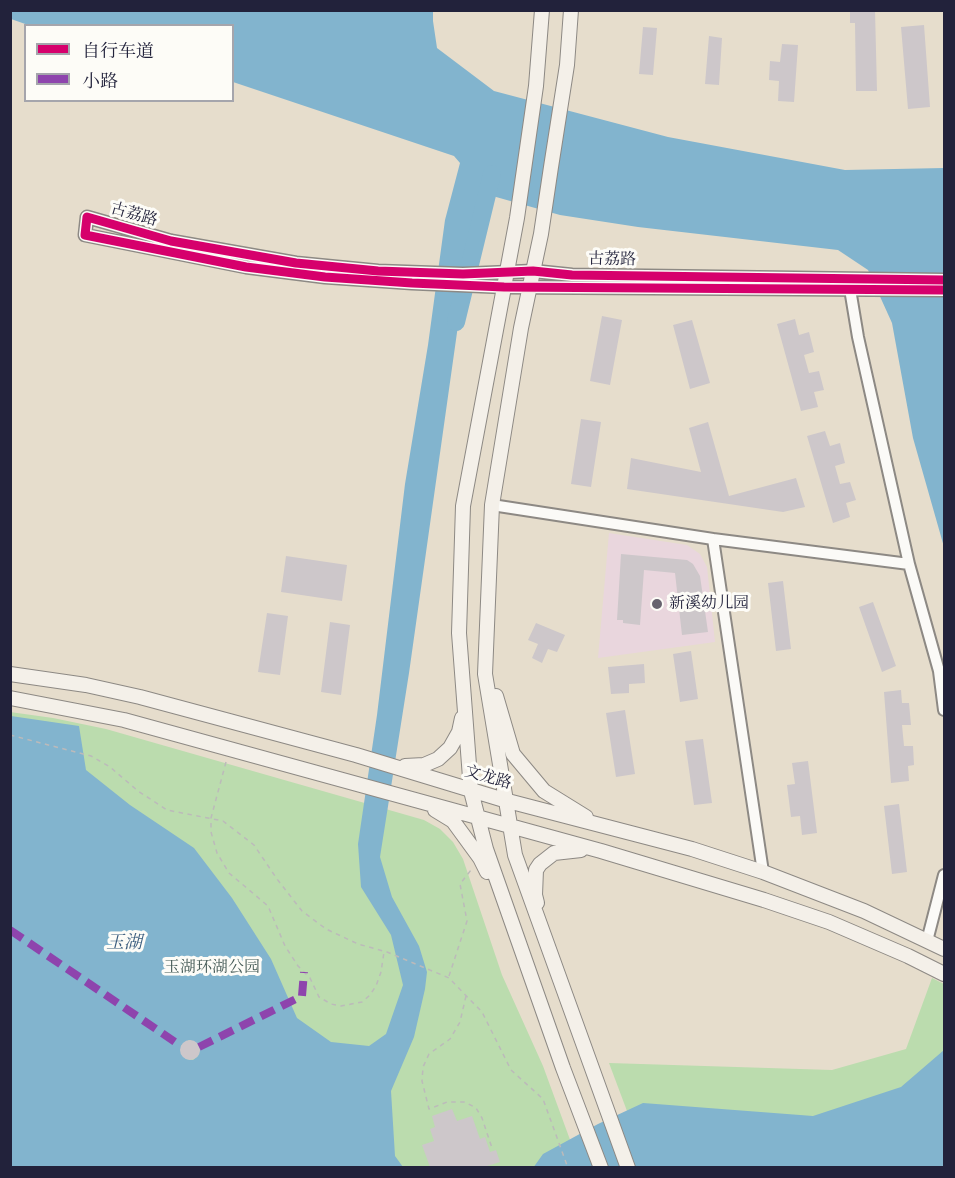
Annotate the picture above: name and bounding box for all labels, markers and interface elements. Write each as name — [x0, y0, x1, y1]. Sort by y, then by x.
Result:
legend — [24, 24, 234, 102]
text: 自行车道 — [82, 40, 154, 62]
text: 小路 — [82, 70, 118, 92]
street label: 古荔路 — [108, 199, 160, 231]
street label: 古荔路 — [588, 250, 636, 270]
place label: 新溪幼儿园 — [669, 594, 749, 614]
marker: 新溪幼儿园 — [650, 597, 664, 611]
street label: 文龙路 — [462, 762, 514, 794]
water label: 玉湖 — [106, 933, 142, 955]
park label: 玉湖环湖公园 — [164, 958, 260, 978]

